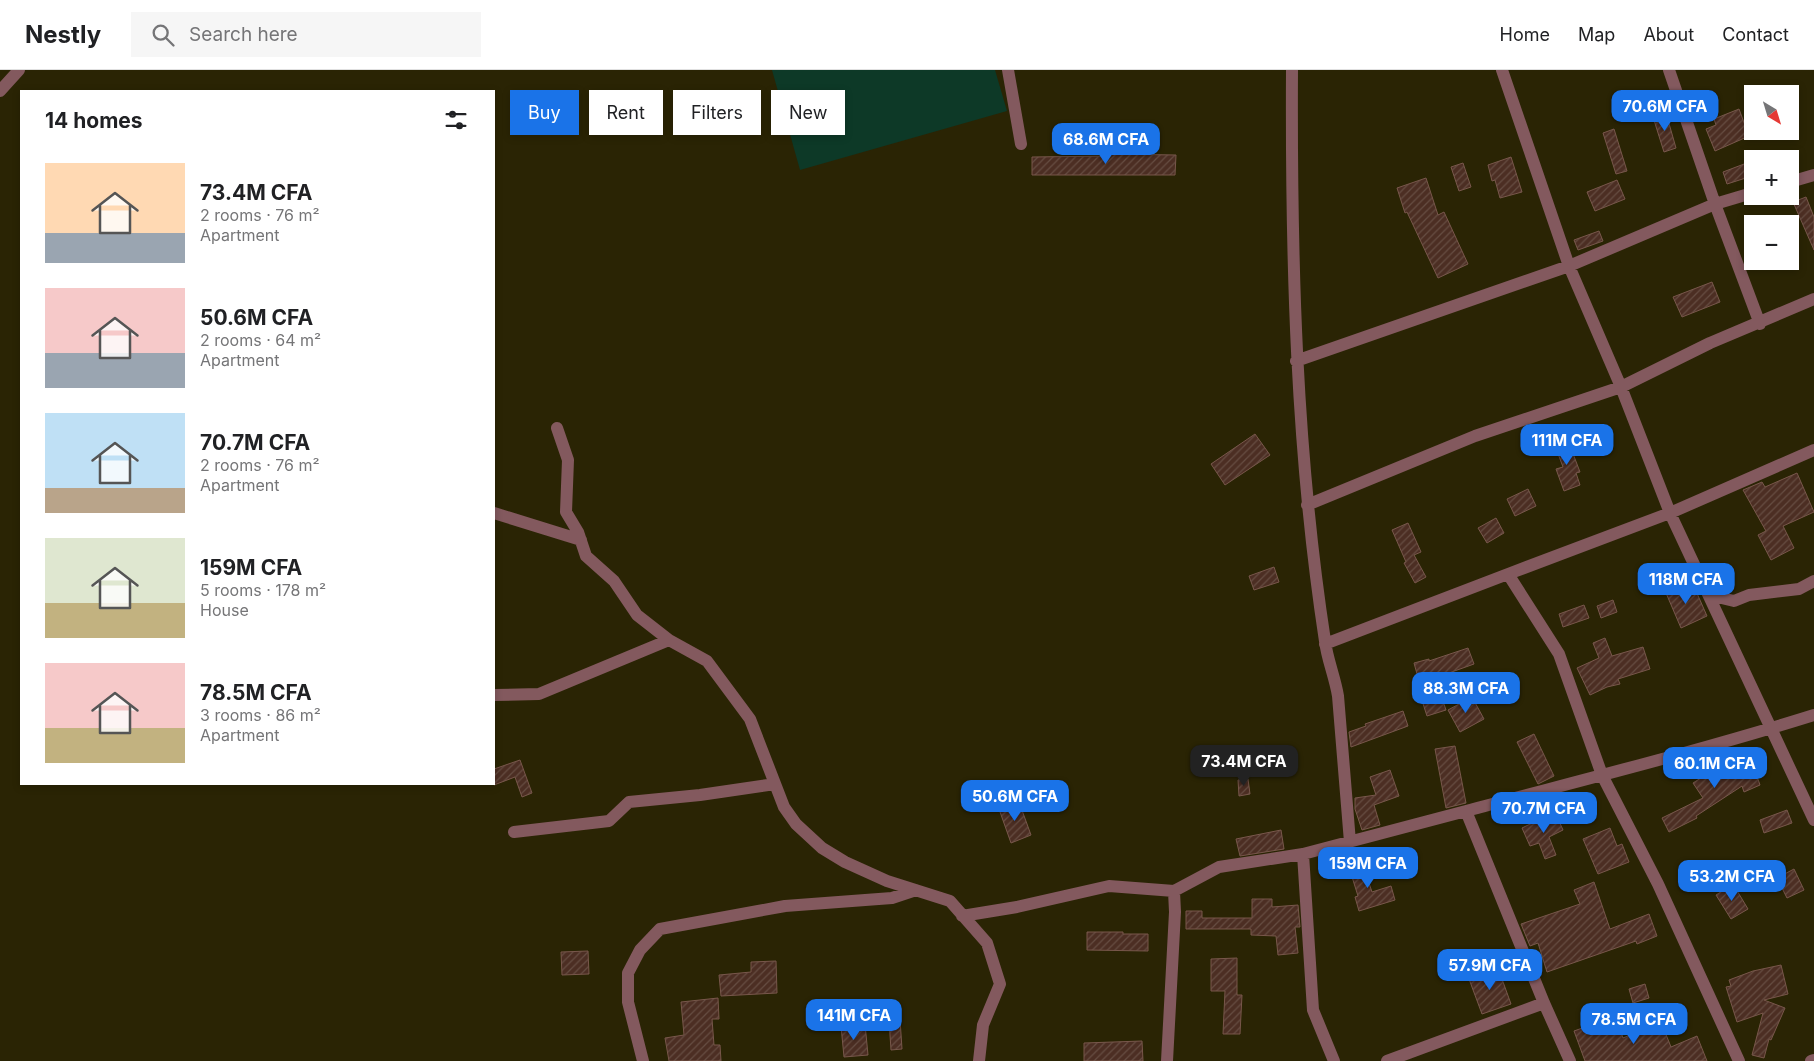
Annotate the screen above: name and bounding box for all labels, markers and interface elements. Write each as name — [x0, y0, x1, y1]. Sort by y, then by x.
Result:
search box — [131, 12, 481, 57]
text: Nestly — [25, 20, 101, 49]
icon: search — [149, 21, 177, 49]
text: Search here — [189, 23, 298, 46]
text: Home — [1500, 24, 1550, 45]
text: Map — [1578, 24, 1615, 45]
text: About — [1643, 24, 1694, 45]
text: Contact — [1722, 24, 1789, 45]
north arrow — [1744, 85, 1799, 140]
map controls — [1744, 85, 1799, 270]
chip: Buy — [510, 90, 579, 135]
chip: Rent — [589, 90, 663, 135]
chip: Filters — [673, 90, 761, 135]
chip: New — [771, 90, 845, 135]
pin: 70.6M CFA — [1608, 90, 1722, 132]
text: 70.6M CFA — [1622, 96, 1708, 116]
icon: filters — [442, 106, 470, 134]
text: 14 homes — [45, 108, 143, 133]
pin: 68.6M CFA — [1049, 122, 1163, 165]
text: 68.6M CFA — [1063, 129, 1149, 149]
button: + — [1744, 150, 1799, 205]
text: 73.4M CFA — [200, 180, 312, 205]
icon: home — [85, 183, 145, 243]
text: 2 rooms · 76 m² — [200, 205, 320, 225]
button: − — [1744, 215, 1799, 270]
text: Apartment — [200, 225, 280, 245]
text: 50.6M CFA — [200, 305, 313, 330]
icon: home — [85, 308, 145, 368]
text: 2 rooms · 64 m² — [200, 330, 321, 350]
text: Apartment — [200, 350, 280, 370]
pin: 111M CFA — [1515, 424, 1619, 466]
text: 70.7M CFA — [200, 430, 310, 455]
text: 111M CFA — [1531, 430, 1603, 450]
icon: home — [85, 433, 145, 493]
text: 2 rooms · 76 m² — [200, 455, 320, 475]
text: Apartment — [200, 475, 280, 495]
text: 159M CFA — [200, 555, 302, 580]
icon: home — [85, 558, 145, 618]
pin: 118M CFA — [1634, 562, 1738, 605]
text: 118M CFA — [1649, 569, 1723, 589]
text: 5 rooms · 178 m² — [200, 580, 326, 600]
text: House — [200, 600, 249, 620]
pin: 88.3M CFA — [1409, 672, 1523, 714]
text: 88.3M CFA — [1423, 678, 1509, 698]
text: 78.5M CFA — [200, 680, 312, 705]
icon: home — [85, 683, 145, 743]
text: 3 rooms · 86 m² — [200, 705, 321, 725]
text: Apartment — [200, 725, 280, 745]
pin: 73.4M CFA — [1187, 744, 1301, 787]
pin: 60.1M CFA — [1658, 746, 1772, 789]
text: 73.4M CFA — [1201, 751, 1287, 771]
text: 60.1M CFA — [1674, 753, 1756, 773]
pin: 50.6M CFA — [958, 780, 1072, 822]
text: 50.6M CFA — [972, 786, 1058, 806]
pin: 70.7M CFA — [1487, 792, 1601, 834]
text: 70.7M CFA — [1502, 798, 1586, 818]
pin: 159M CFA — [1316, 846, 1420, 889]
text: 159M CFA — [1329, 853, 1407, 873]
pin: 53.2M CFA — [1675, 860, 1789, 902]
text: 53.2M CFA — [1689, 866, 1775, 886]
pin: 57.9M CFA — [1433, 948, 1547, 991]
text: 57.9M CFA — [1448, 955, 1532, 975]
pin: 141M CFA — [802, 998, 906, 1041]
pin: 78.5M CFA — [1577, 1002, 1691, 1045]
text: 141M CFA — [817, 1005, 891, 1025]
text: 78.5M CFA — [1591, 1009, 1677, 1029]

